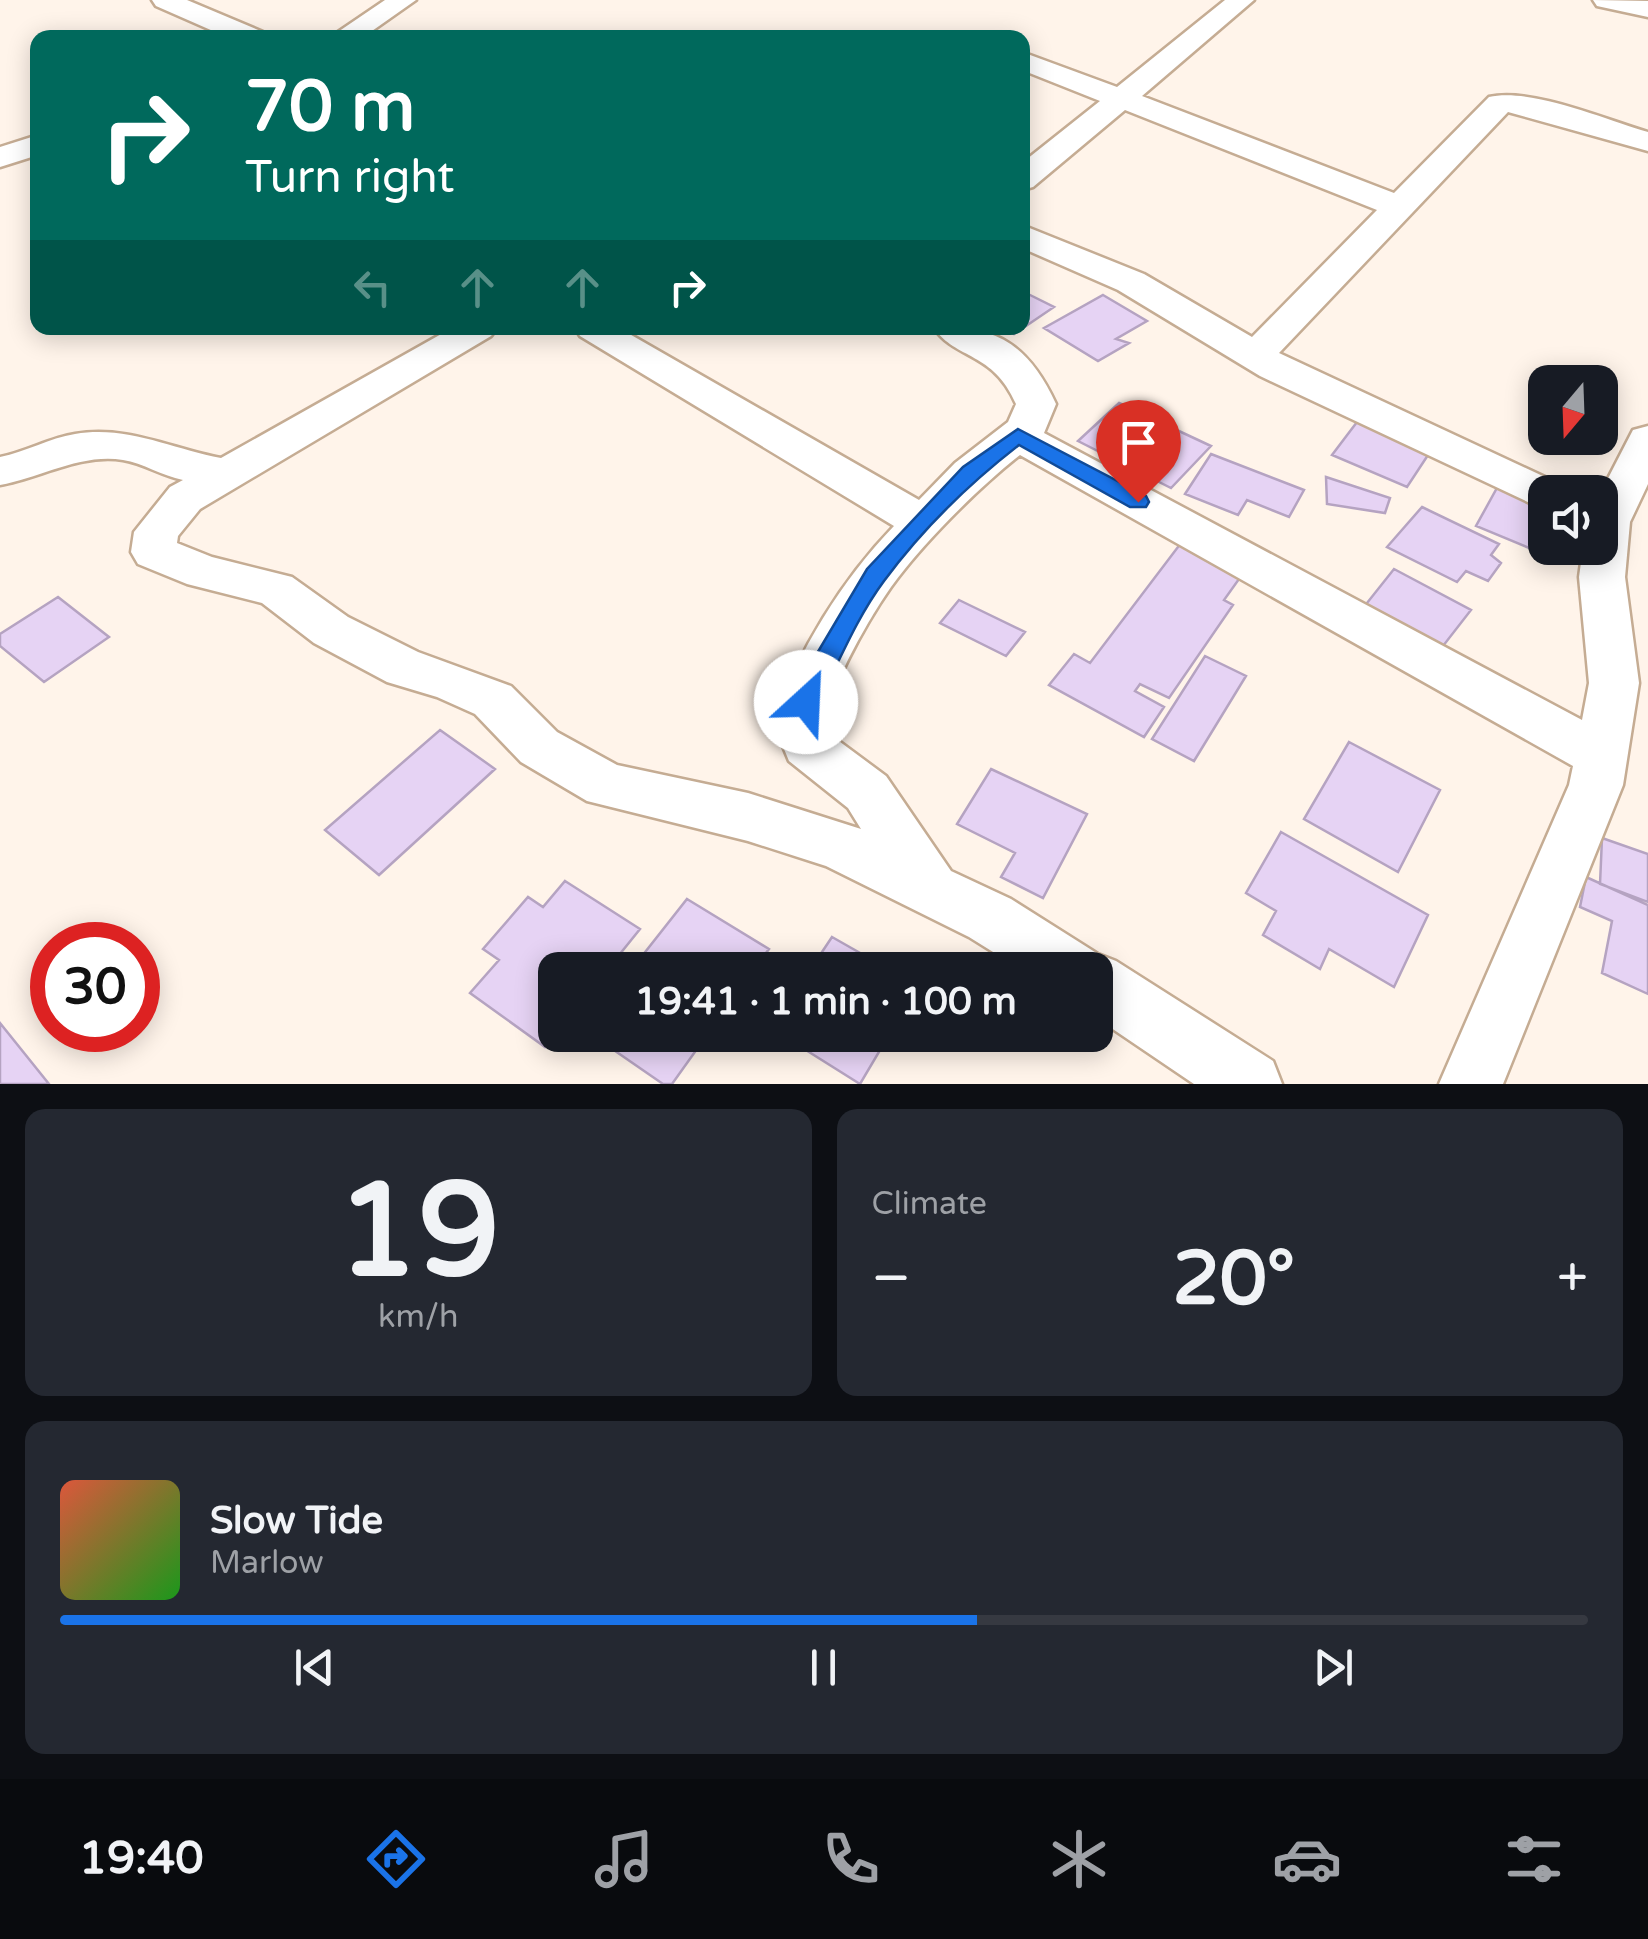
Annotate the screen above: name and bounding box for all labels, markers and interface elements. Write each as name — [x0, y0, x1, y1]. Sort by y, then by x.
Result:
text: 70 m — [245, 66, 415, 150]
icon: right — [80, 70, 210, 200]
text: Turn right — [245, 151, 454, 205]
icon: left — [345, 260, 400, 315]
icon: ahead — [450, 260, 505, 315]
icon: ahead — [555, 260, 610, 315]
icon: right — [660, 260, 715, 315]
north arrow — [1528, 365, 1618, 455]
map controls — [1528, 365, 1618, 565]
pin — [1096, 400, 1181, 503]
icon: arrive — [1111, 415, 1166, 470]
button: sound — [1528, 475, 1618, 565]
position arrow — [754, 650, 858, 754]
speed limit sign: 30 — [30, 922, 160, 1052]
text: 19:41 · 1 min · 100 m — [634, 979, 1017, 1025]
text: 19 — [337, 1155, 500, 1311]
text: Climate — [872, 1185, 987, 1223]
text: 20° — [1173, 1234, 1295, 1324]
text: − — [872, 1246, 911, 1312]
text: + — [1557, 1246, 1588, 1312]
text: km/h — [378, 1298, 458, 1336]
text: Slow Tide — [210, 1498, 383, 1544]
text: Marlow — [210, 1544, 324, 1582]
icon: previous — [287, 1640, 342, 1695]
icon: pause — [796, 1640, 851, 1695]
icon: next — [1306, 1640, 1361, 1695]
icon: directions — [361, 1824, 431, 1894]
icon: music — [589, 1824, 659, 1894]
icon: phone — [816, 1824, 886, 1894]
icon: climate — [1044, 1824, 1114, 1894]
icon: car — [1272, 1824, 1342, 1894]
icon: filters — [1499, 1824, 1569, 1894]
text: 19:40 — [79, 1832, 204, 1886]

